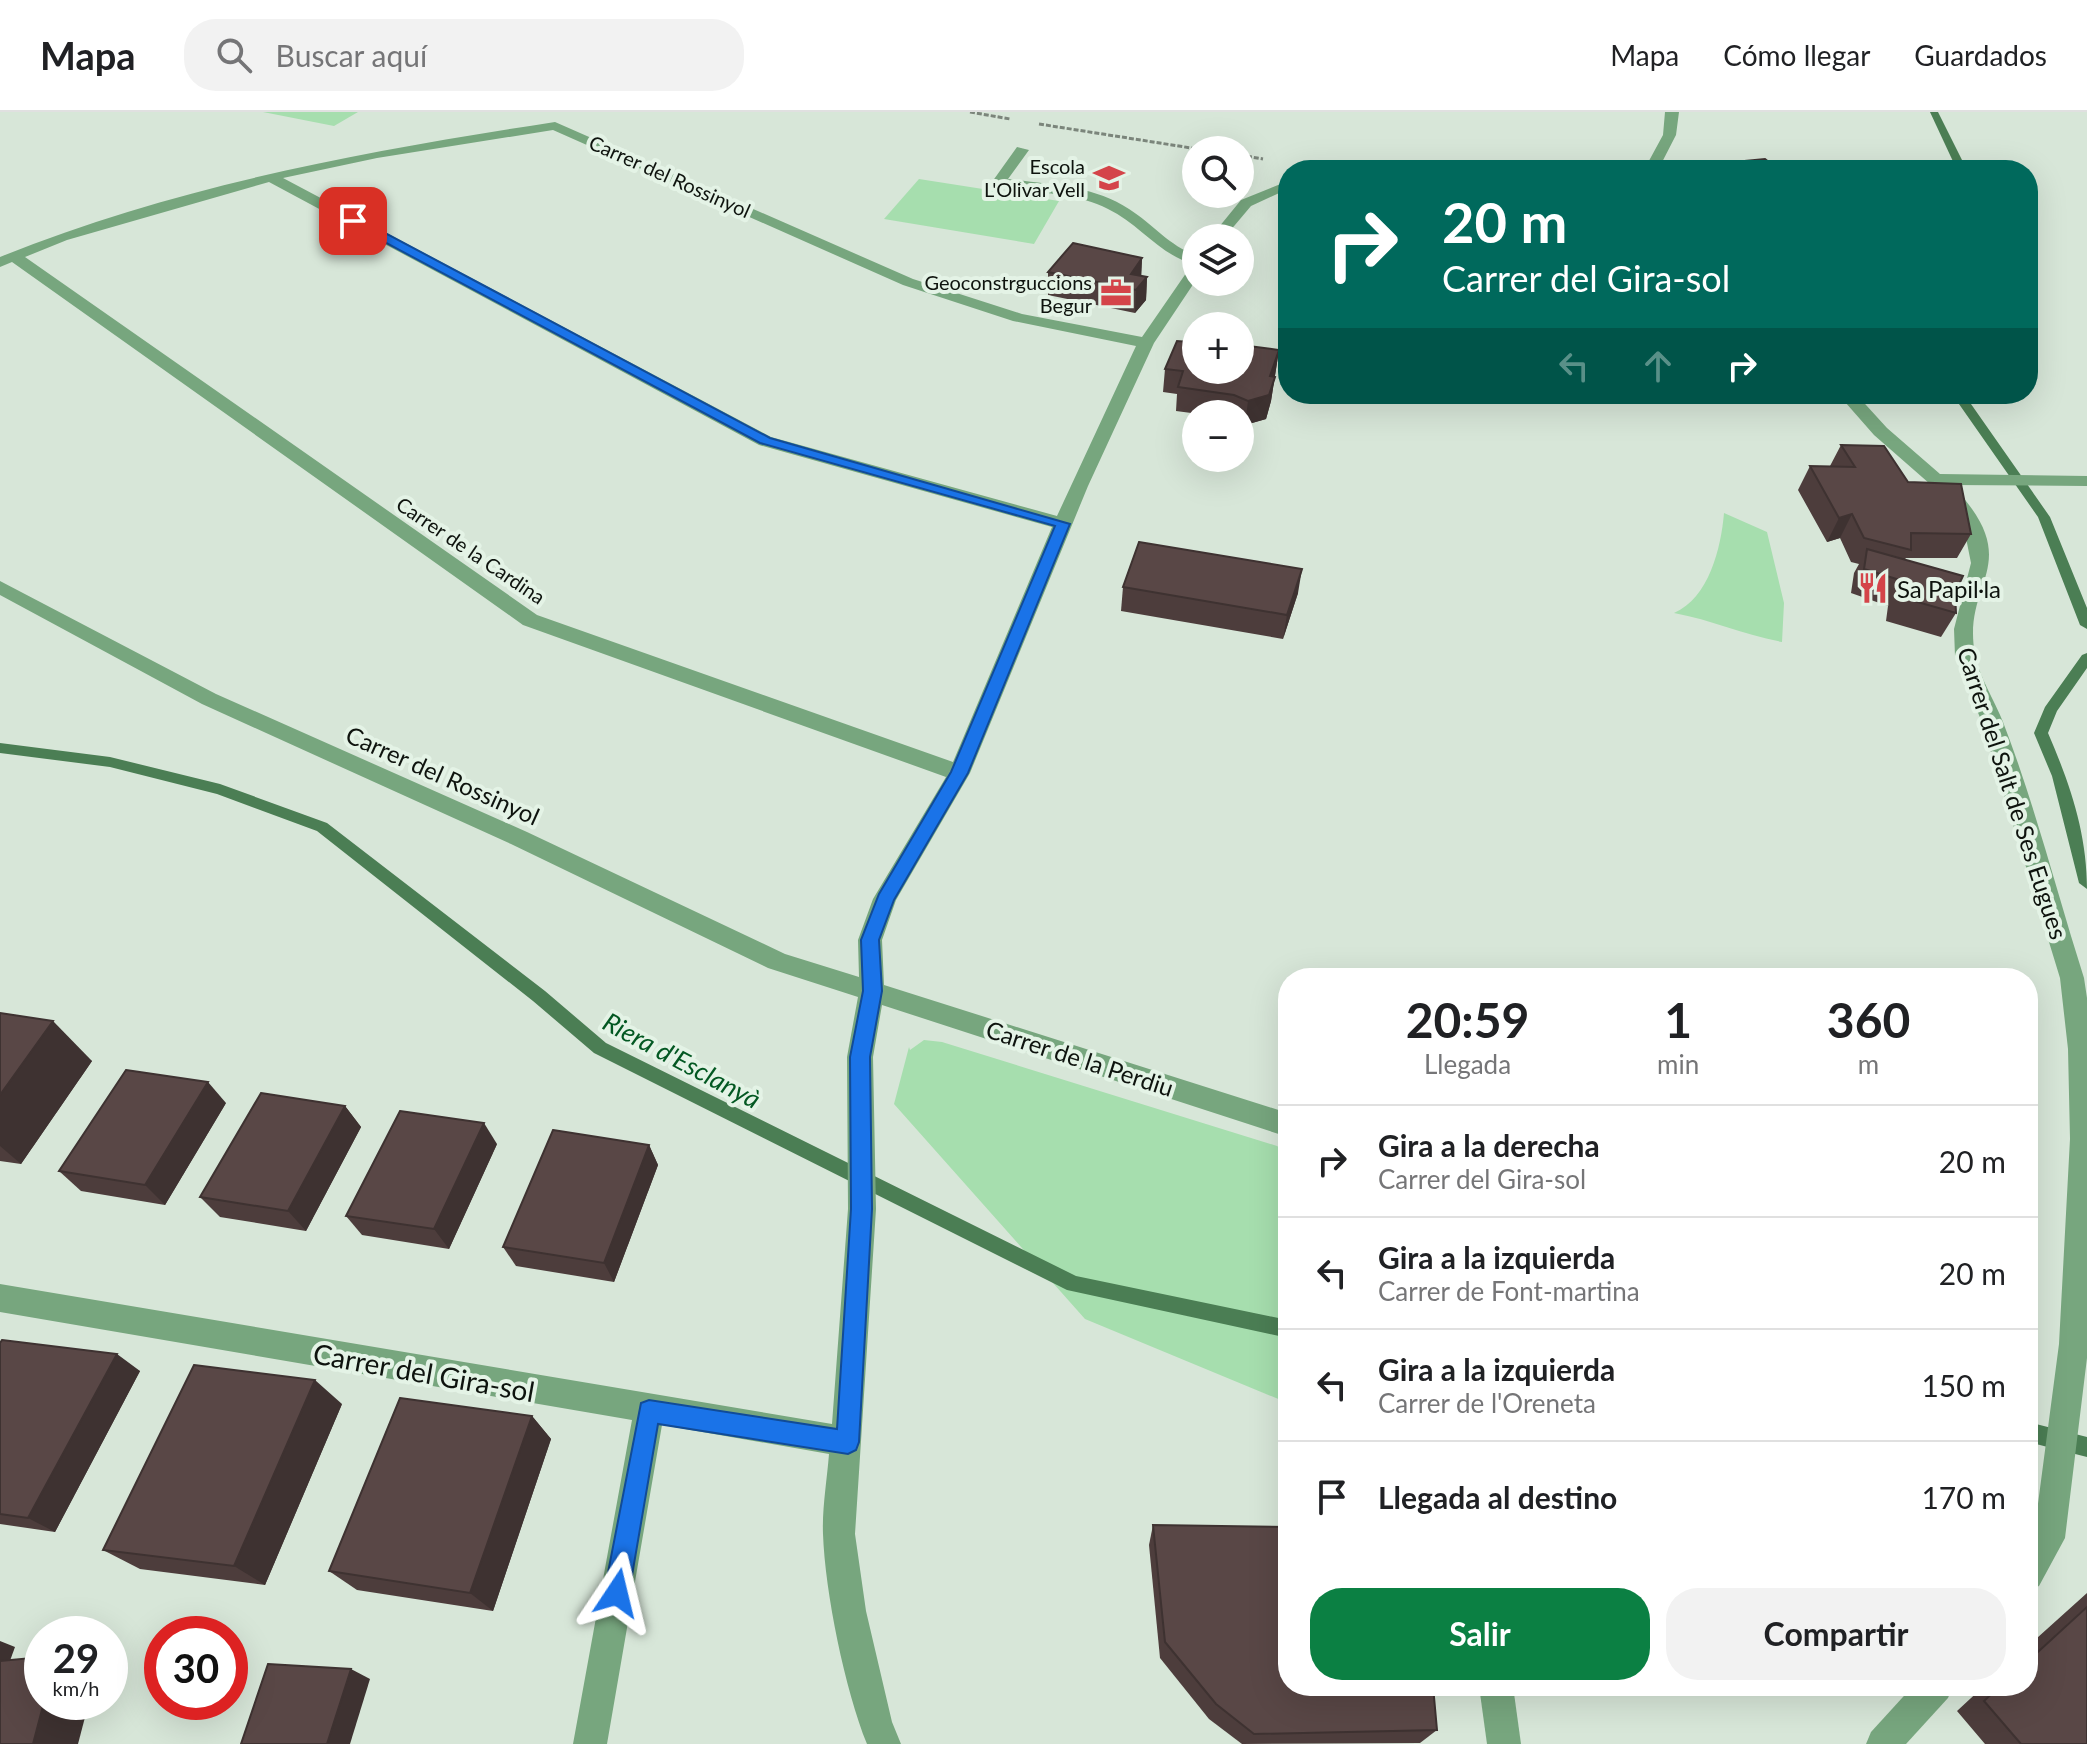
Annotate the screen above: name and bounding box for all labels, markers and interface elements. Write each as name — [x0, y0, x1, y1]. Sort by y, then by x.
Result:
search box — [184, 19, 744, 91]
text: Mapa — [40, 32, 136, 78]
icon: search — [212, 33, 256, 77]
text: Buscar aquí — [276, 37, 427, 73]
text: Mapa — [1610, 38, 1679, 72]
text: Cómo llegar — [1723, 38, 1870, 72]
text: Guardados — [1914, 38, 2047, 72]
street label: Carrer del Rossinyol — [586, 130, 754, 222]
map controls — [1182, 136, 1254, 472]
button: search — [1182, 136, 1254, 208]
place label: Escola L'Olivar Vell — [984, 154, 1085, 201]
school or university icon: Escola L'Olivar Vell — [1092, 161, 1126, 195]
pin — [319, 187, 387, 255]
text: 20 m — [1442, 188, 1567, 255]
icon: right — [1310, 192, 1414, 296]
icon: arrive — [331, 199, 375, 243]
button: layers — [1182, 224, 1254, 296]
text: Carrer del Gira-sol — [1442, 256, 1730, 300]
place label: Geoconstrguccions Begur — [924, 270, 1093, 317]
office icon: Geoconstrguccions Begur — [1099, 276, 1133, 310]
button: + — [1182, 312, 1254, 384]
icon: left — [1552, 344, 1596, 388]
icon: ahead — [1636, 344, 1680, 388]
icon: right — [1720, 344, 1764, 388]
button: − — [1182, 400, 1254, 472]
street label: Carrer de la Cardina — [392, 491, 550, 609]
restaurant icon: Sa Papil·la — [1856, 571, 1890, 605]
place label: Sa Papil·la — [1897, 574, 2001, 603]
street label: Carrer del Salt de Ses Eugues — [1952, 643, 2074, 943]
street label: Carrer del Rossinyol — [342, 719, 544, 831]
text: 20:59 — [1406, 991, 1529, 1048]
text: 1 — [1664, 991, 1692, 1048]
text: 360 — [1827, 991, 1910, 1048]
water label: Riera d'Esclanyà — [598, 1005, 766, 1115]
street label: Carrer de la Perdiu — [983, 1014, 1177, 1102]
text: Llegada — [1424, 1048, 1511, 1080]
text: min — [1657, 1048, 1699, 1080]
text: m — [1858, 1048, 1879, 1080]
text: Gira a la derecha — [1378, 1127, 1600, 1163]
icon: right — [1310, 1139, 1354, 1183]
text: 20 m — [1939, 1143, 2006, 1179]
text: Carrer del Gira-sol — [1378, 1163, 1586, 1195]
text: Gira a la izquierda — [1378, 1239, 1615, 1275]
icon: left — [1310, 1251, 1354, 1295]
text: 20 m — [1939, 1255, 2006, 1291]
text: Carrer de Font-martina — [1378, 1275, 1640, 1307]
street label: Carrer del Gira-sol — [311, 1336, 537, 1408]
text: Gira a la izquierda — [1378, 1351, 1615, 1387]
icon: left — [1310, 1363, 1354, 1407]
text: 150 m — [1921, 1367, 2006, 1403]
text: Carrer de l'Oreneta — [1378, 1387, 1596, 1419]
icon: arrive — [1310, 1475, 1354, 1519]
text: Llegada al destino — [1378, 1479, 1617, 1515]
text: 170 m — [1921, 1479, 2006, 1515]
position arrow — [575, 1551, 659, 1635]
button: Salir — [1310, 1588, 1650, 1680]
button: Compartir — [1666, 1588, 2006, 1680]
speed limit sign: 30 — [144, 1616, 248, 1720]
text: 29 — [53, 1634, 99, 1682]
text: km/h — [53, 1676, 99, 1700]

